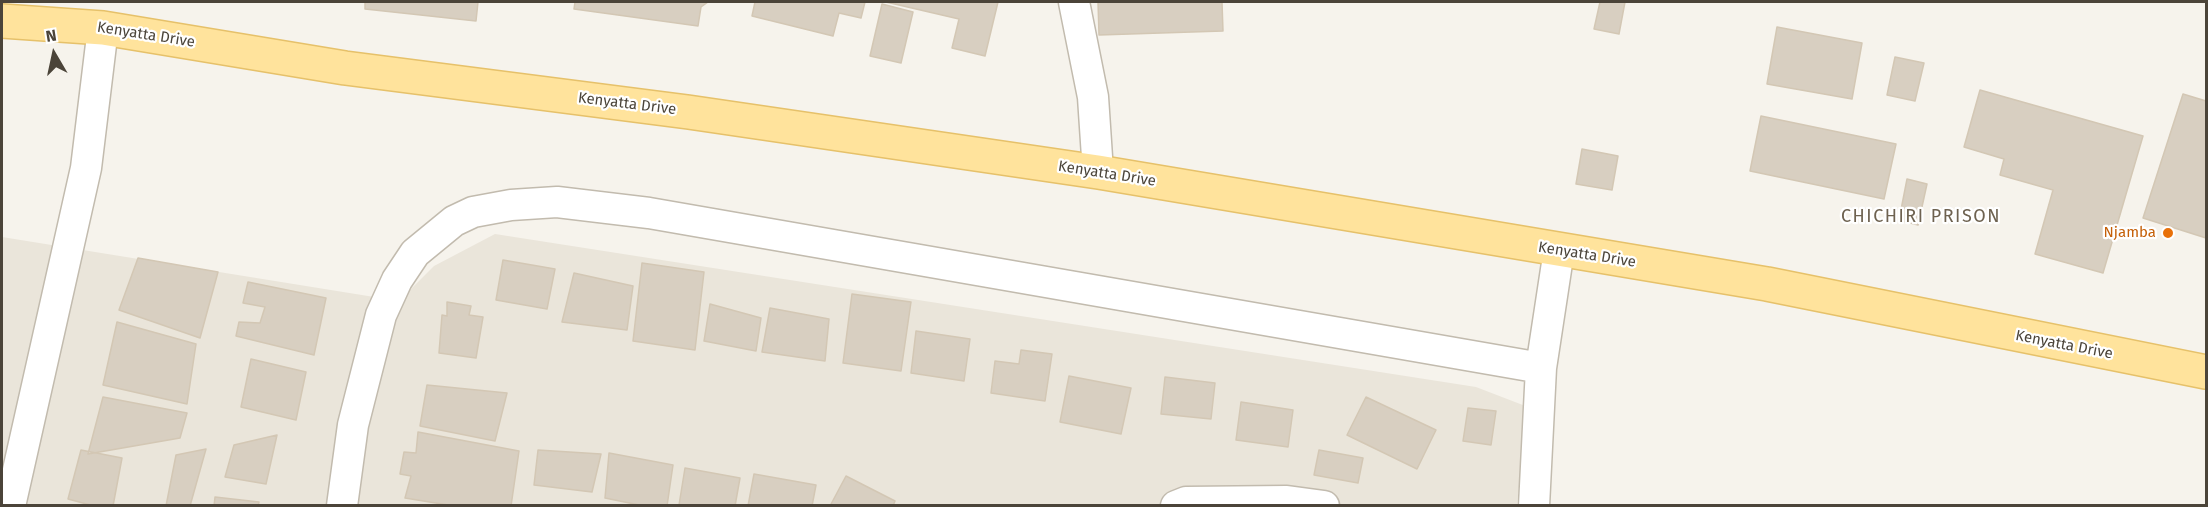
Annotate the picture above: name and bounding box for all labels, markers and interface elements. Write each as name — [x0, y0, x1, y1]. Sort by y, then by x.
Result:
street label: Kenyatta Drive — [96, 18, 196, 52]
north arrow — [24, 24, 84, 84]
text: N — [44, 26, 58, 46]
street label: Kenyatta Drive — [577, 89, 677, 119]
street label: Kenyatta Drive — [1057, 157, 1157, 191]
district label: CHICHIRI PRISON — [1841, 206, 2001, 228]
place label: Njamba — [2104, 224, 2156, 242]
marker: Njamba — [2161, 226, 2175, 240]
street label: Kenyatta Drive — [1537, 238, 1637, 272]
street label: Kenyatta Drive — [2014, 327, 2114, 363]

